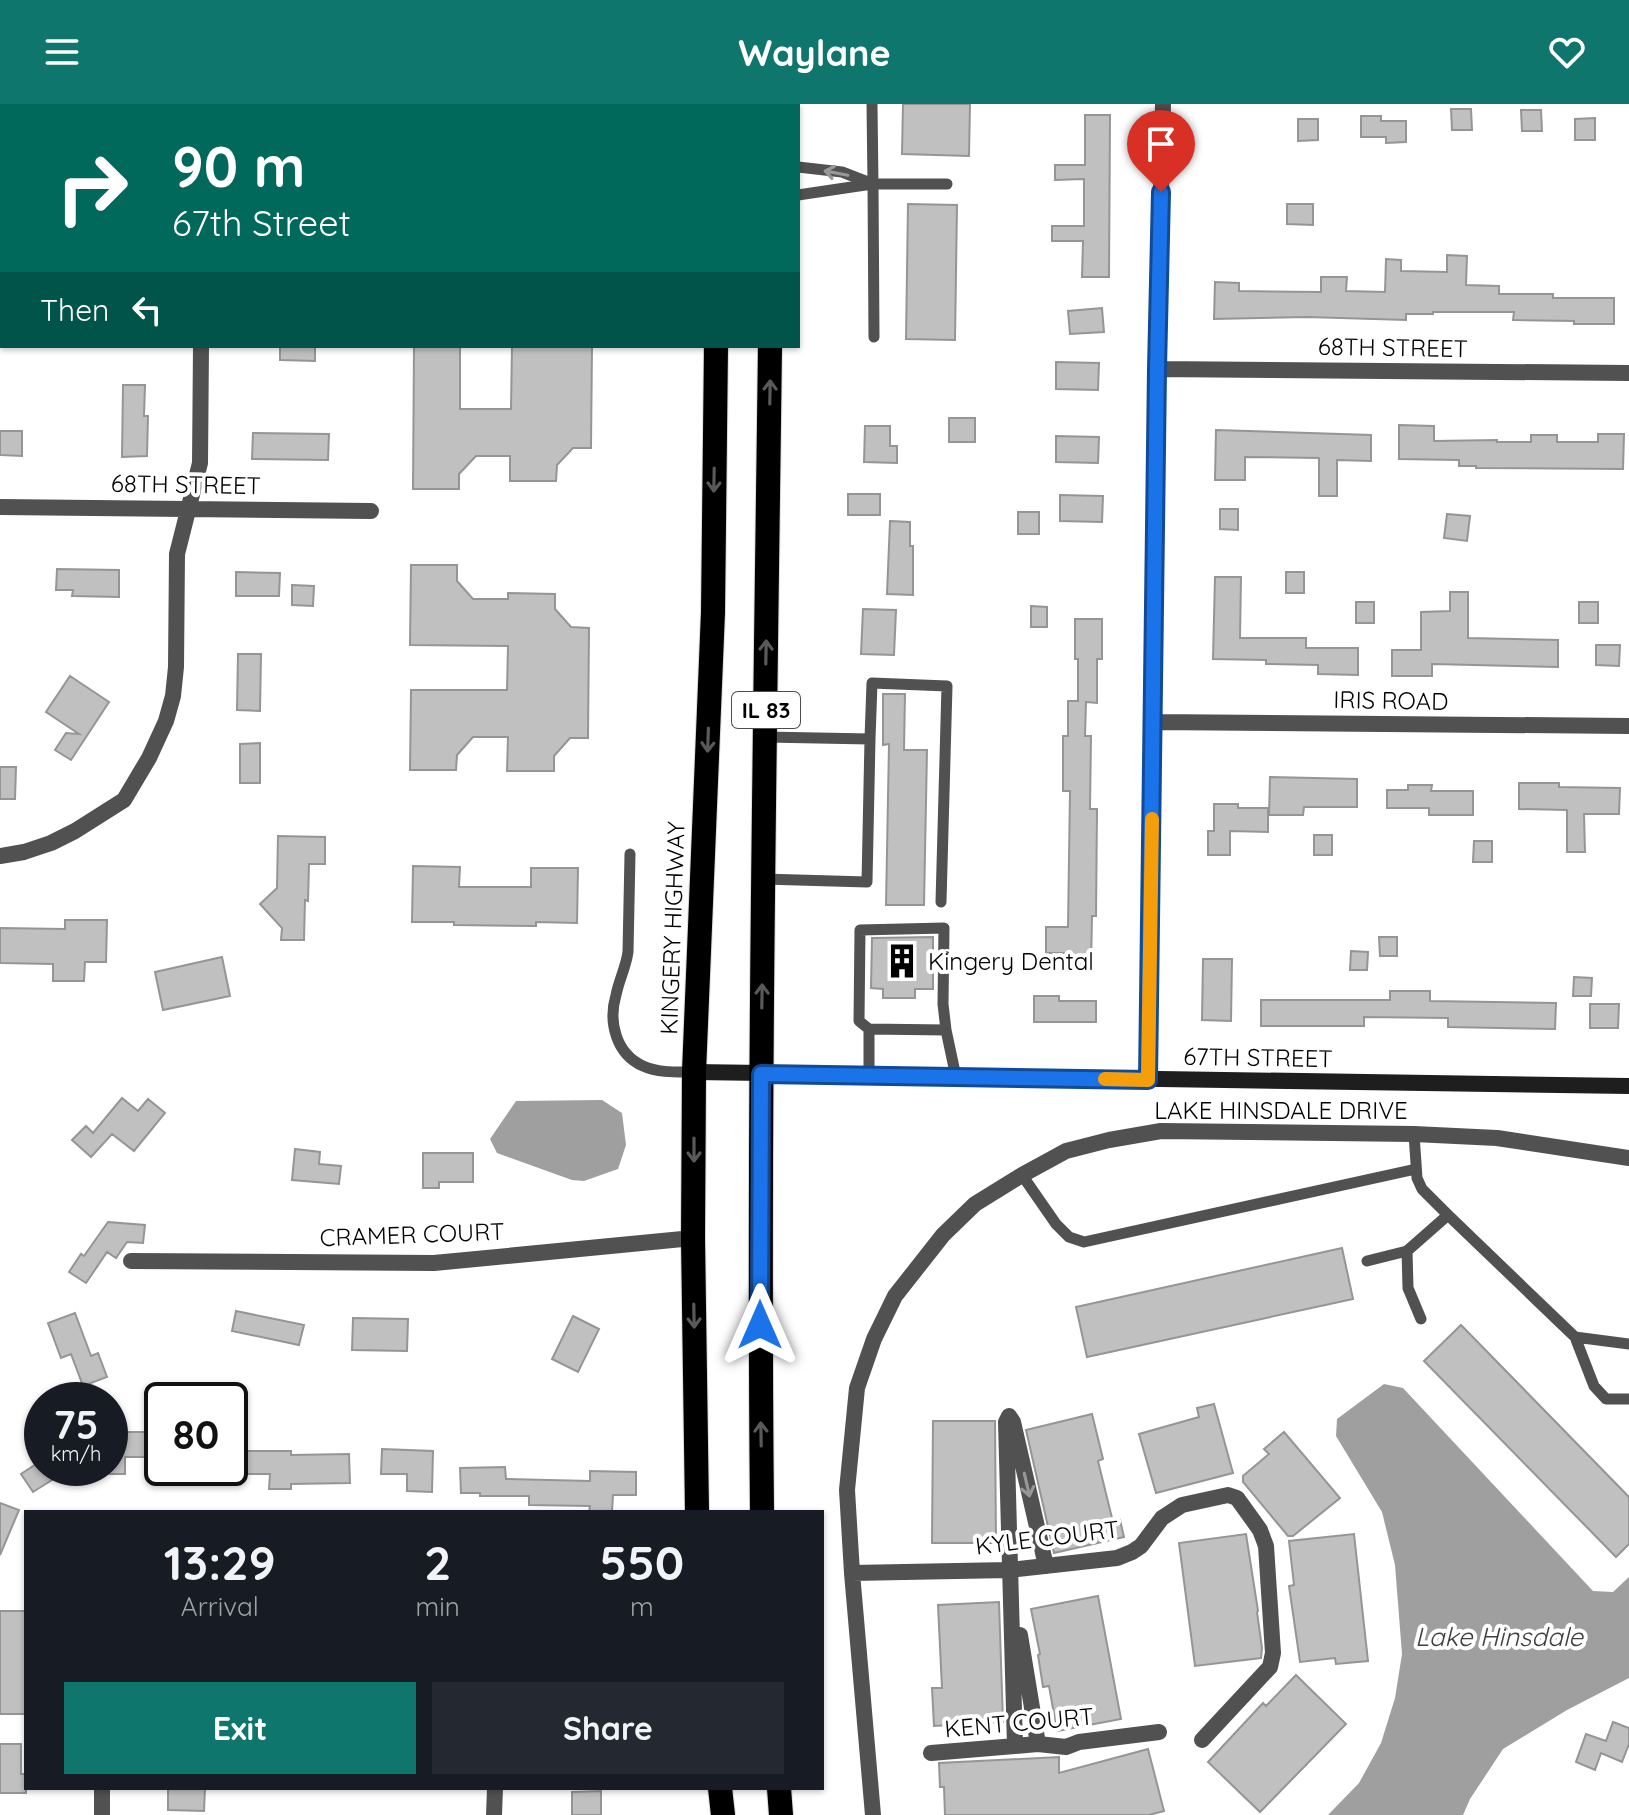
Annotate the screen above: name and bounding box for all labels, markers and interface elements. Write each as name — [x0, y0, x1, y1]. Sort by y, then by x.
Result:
icon: menu — [40, 30, 84, 74]
text: Waylane — [738, 30, 891, 75]
icon: heart — [1545, 30, 1589, 74]
pin — [1127, 110, 1195, 192]
icon: arrive — [1139, 122, 1183, 166]
text: 90 m — [172, 131, 306, 201]
icon: right — [40, 136, 144, 240]
one-way arrow — [824, 164, 849, 179]
text: 67th Street — [172, 200, 351, 245]
icon: left — [125, 288, 169, 332]
text: Then — [40, 291, 109, 329]
street label: 68TH STREET — [1318, 331, 1468, 363]
one-way arrow — [762, 379, 778, 406]
one-way arrow — [707, 466, 722, 493]
street label: 68TH STREET — [111, 468, 261, 500]
one-way arrow — [759, 639, 774, 666]
street label: IRIS ROAD — [1333, 684, 1449, 716]
road number: IL 83 — [732, 692, 800, 728]
one-way arrow — [700, 726, 715, 753]
street label: KINGERY HIGHWAY — [653, 821, 691, 1035]
building icon: Kingery Dental — [883, 942, 921, 980]
place label: Kingery Dental — [928, 946, 1094, 976]
one-way arrow — [754, 983, 770, 1010]
street label: 67TH STREET — [1183, 1041, 1333, 1073]
street label: LAKE HINSDALE DRIVE — [1154, 1095, 1408, 1125]
one-way arrow — [686, 1136, 702, 1163]
street label: CRAMER COURT — [319, 1216, 505, 1252]
position arrow — [718, 1283, 802, 1367]
one-way arrow — [687, 1302, 702, 1329]
speed limit sign: 80 — [144, 1382, 248, 1486]
text: 75 — [54, 1399, 99, 1449]
one-way arrow — [753, 1421, 769, 1448]
text: km/h — [51, 1441, 101, 1466]
one-way arrow — [1020, 1471, 1035, 1497]
street label: KYLE COURT — [973, 1513, 1121, 1561]
text: 13:29 — [164, 1532, 276, 1592]
text: 2 — [424, 1532, 451, 1592]
text: 550 — [600, 1532, 684, 1592]
text: Arrival — [181, 1590, 259, 1623]
text: min — [416, 1590, 460, 1623]
text: m — [630, 1590, 654, 1623]
water label: Lake Hinsdale — [1415, 1620, 1584, 1653]
button: Exit — [64, 1682, 416, 1774]
button: Share — [432, 1682, 784, 1774]
street label: KENT COURT — [943, 1701, 1095, 1743]

